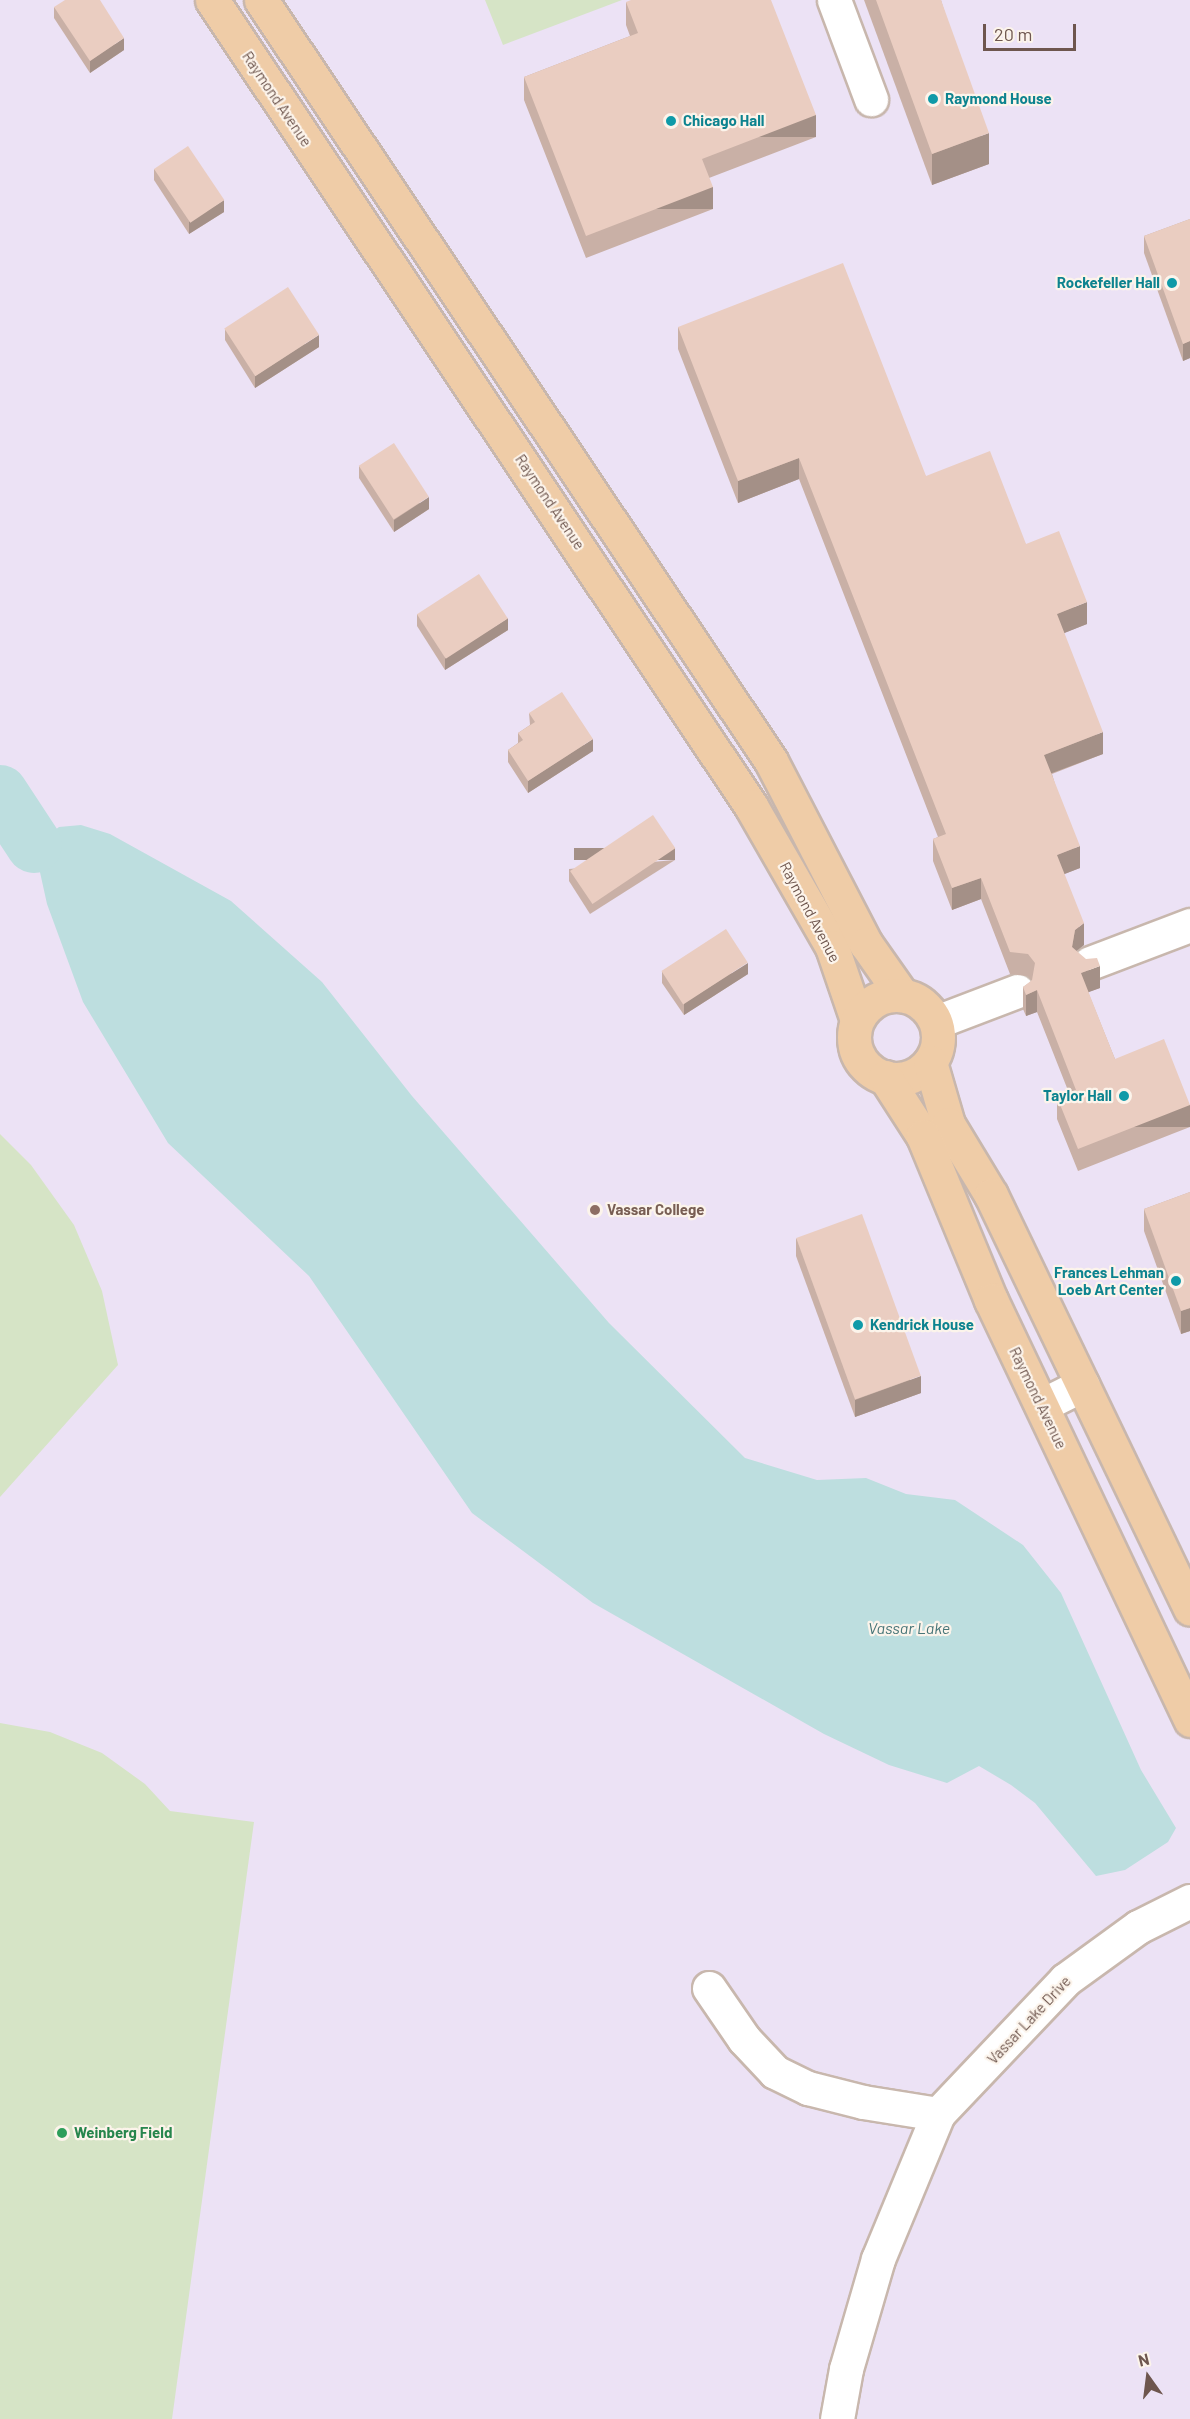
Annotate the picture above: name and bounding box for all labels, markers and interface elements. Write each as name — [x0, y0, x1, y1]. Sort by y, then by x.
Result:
scale bar — [986, 12, 1079, 50]
text: 20 m — [994, 23, 1032, 45]
street label: Raymond Avenue — [239, 48, 315, 150]
place label: Raymond House — [945, 90, 1052, 108]
marker: Raymond House — [926, 92, 940, 106]
place label: Chicago Hall — [683, 112, 764, 130]
marker: Chicago Hall — [664, 114, 678, 128]
place label: Rockefeller Hall — [1057, 274, 1160, 292]
marker: Rockefeller Hall — [1165, 276, 1179, 290]
street label: Raymond Avenue — [512, 451, 588, 553]
street label: Raymond Avenue — [776, 859, 844, 965]
place label: Taylor Hall — [1043, 1087, 1112, 1105]
marker: Taylor Hall — [1117, 1089, 1131, 1103]
place label: Vassar College — [607, 1201, 704, 1219]
marker: Vassar College — [588, 1203, 602, 1217]
place label: Frances Lehman Loeb Art Center — [1054, 1263, 1164, 1298]
marker: Frances Lehman Loeb Art Center — [1169, 1274, 1183, 1288]
place label: Kendrick House — [870, 1316, 974, 1334]
marker: Kendrick House — [851, 1318, 865, 1332]
street label: Raymond Avenue — [1006, 1344, 1070, 1452]
water label: Vassar Lake — [868, 1618, 950, 1638]
street label: Vassar Lake Drive — [984, 1972, 1074, 2068]
place label: Weinberg Field — [74, 2124, 172, 2142]
marker: Weinberg Field — [55, 2126, 69, 2140]
north arrow — [1118, 2347, 1178, 2407]
text: N — [1136, 2349, 1151, 2370]

